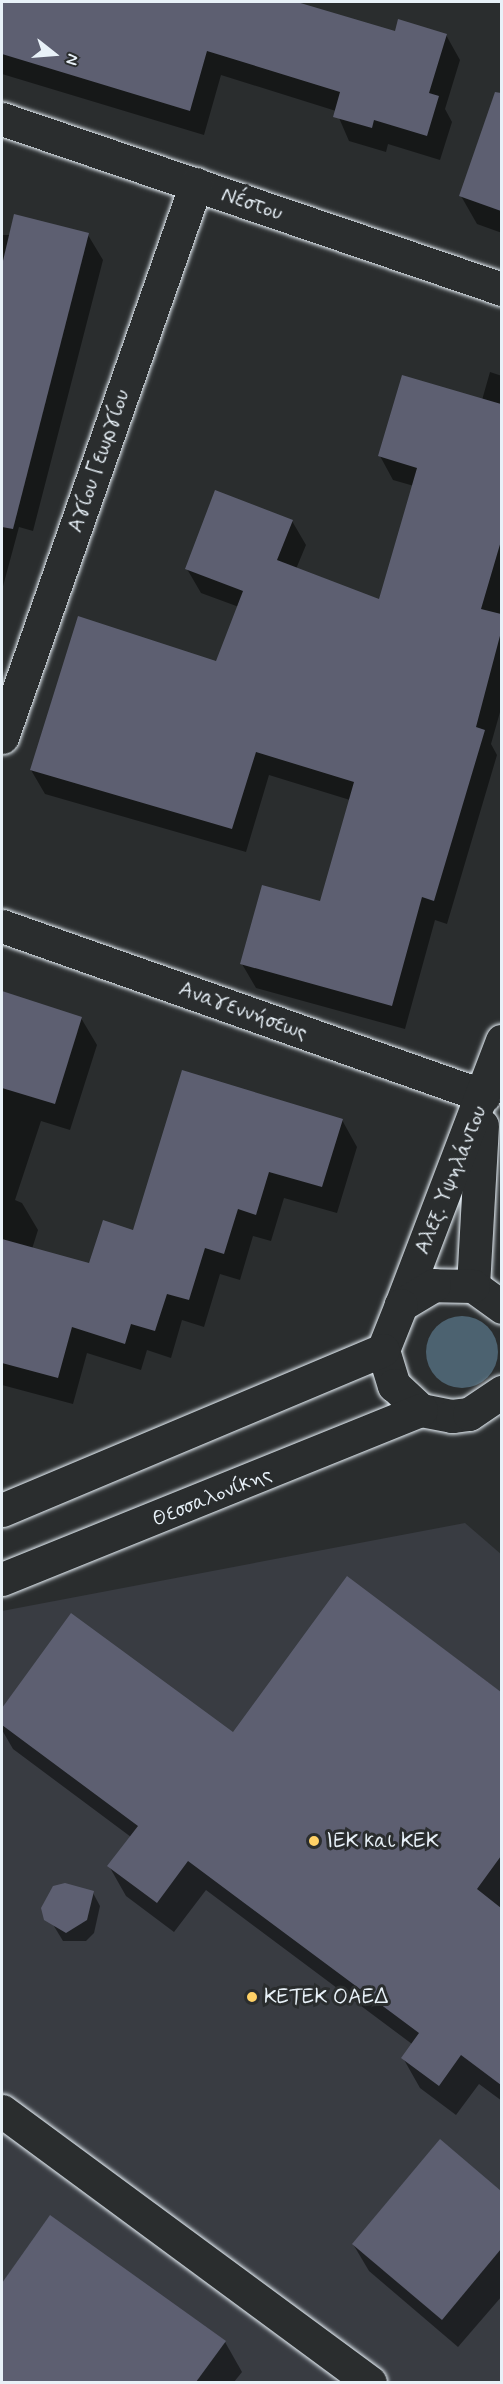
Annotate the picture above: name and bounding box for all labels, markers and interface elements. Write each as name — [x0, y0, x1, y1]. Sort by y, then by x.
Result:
north arrow — [24, 24, 84, 84]
text: N — [60, 51, 83, 68]
street label: Νέστου — [218, 182, 286, 226]
street label: Αγίου Γεωργίου — [63, 386, 135, 536]
street label: Αναγεννήσεως — [175, 976, 311, 1046]
street label: Αλεξ. Υψηλάντου — [410, 1102, 492, 1258]
street label: Θεσσαλονίκης — [149, 1462, 275, 1532]
place label: ΙΕΚ και ΚΕΚ — [326, 1828, 439, 1854]
marker: ΙΕΚ και ΚΕΚ — [307, 1834, 321, 1848]
place label: ΚΕΤΕΚ ΟΑΕΔ — [264, 1984, 389, 2010]
marker: ΚΕΤΕΚ ΟΑΕΔ — [245, 1990, 259, 2004]

